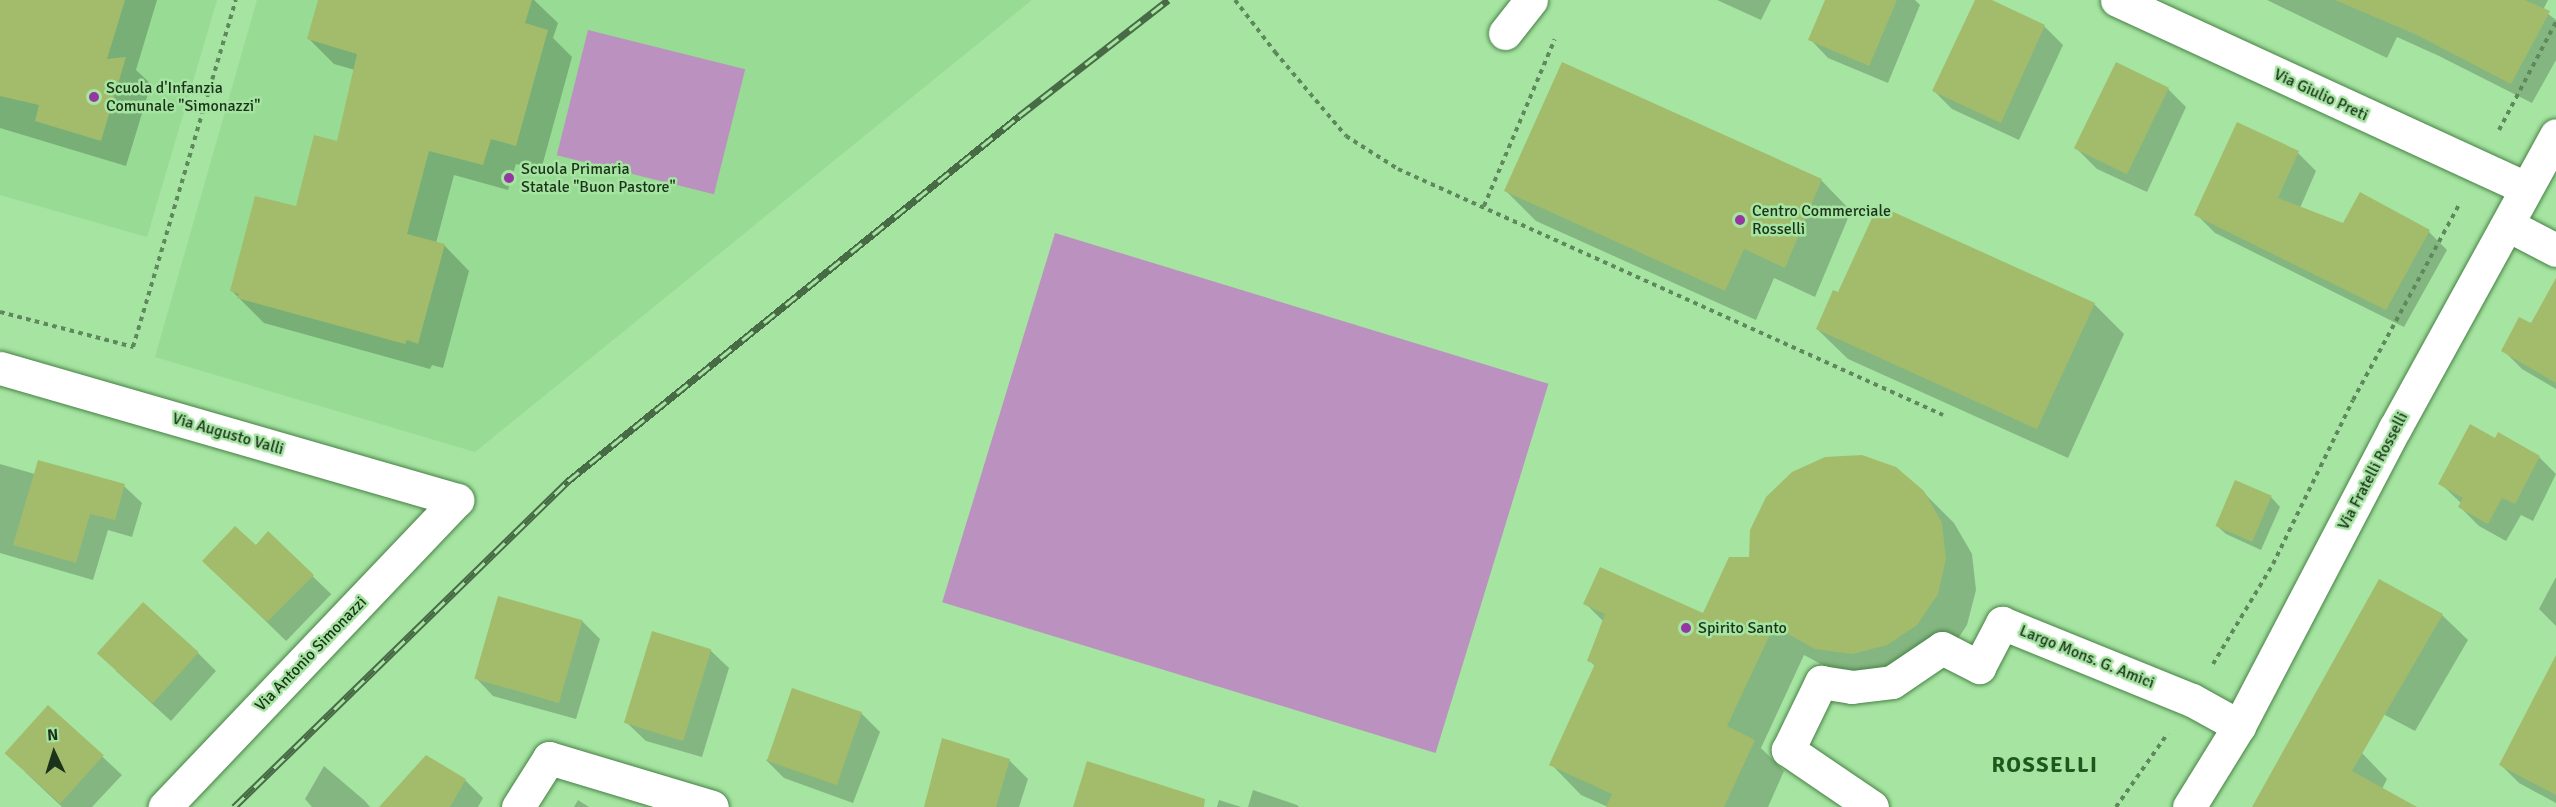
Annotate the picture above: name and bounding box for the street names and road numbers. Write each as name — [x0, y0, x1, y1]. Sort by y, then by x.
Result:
street label: Via Giulio Preti — [2271, 65, 2371, 125]
street label: Via Augusto Valli — [170, 409, 286, 459]
street label: Via Fratelli Rosselli — [2334, 409, 2412, 533]
street label: Via Antonio Simonazzi — [251, 593, 371, 715]
street label: Largo Mons. G. Amici — [2017, 621, 2157, 693]

